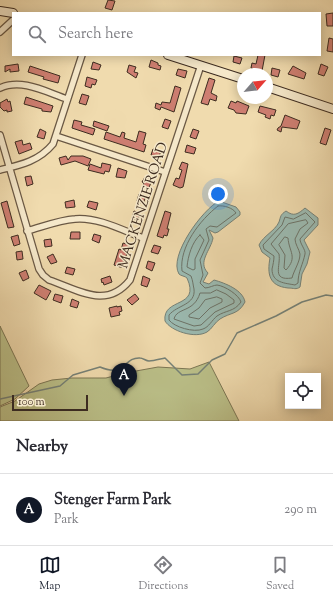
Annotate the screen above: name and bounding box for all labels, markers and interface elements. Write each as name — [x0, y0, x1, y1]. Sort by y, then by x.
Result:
search box — [12, 12, 321, 56]
icon: search — [26, 23, 48, 45]
text: Search here — [58, 24, 133, 45]
north arrow — [237, 68, 273, 104]
street label: MACKENZIE ROAD — [114, 140, 174, 271]
your location — [208, 184, 228, 204]
pin: A — [111, 363, 137, 396]
map controls — [285, 373, 321, 409]
button: locate — [285, 373, 321, 409]
scale bar — [12, 393, 88, 412]
text: 100 m — [18, 394, 45, 410]
text: Nearby — [16, 435, 68, 459]
text: Stenger Farm Park — [54, 490, 172, 511]
text: A — [24, 501, 34, 519]
text: 290 m — [284, 501, 317, 519]
text: Park — [54, 511, 79, 529]
tab: Map — [39, 554, 61, 594]
tab: Directions — [139, 554, 188, 594]
tab: Saved — [266, 554, 294, 594]

